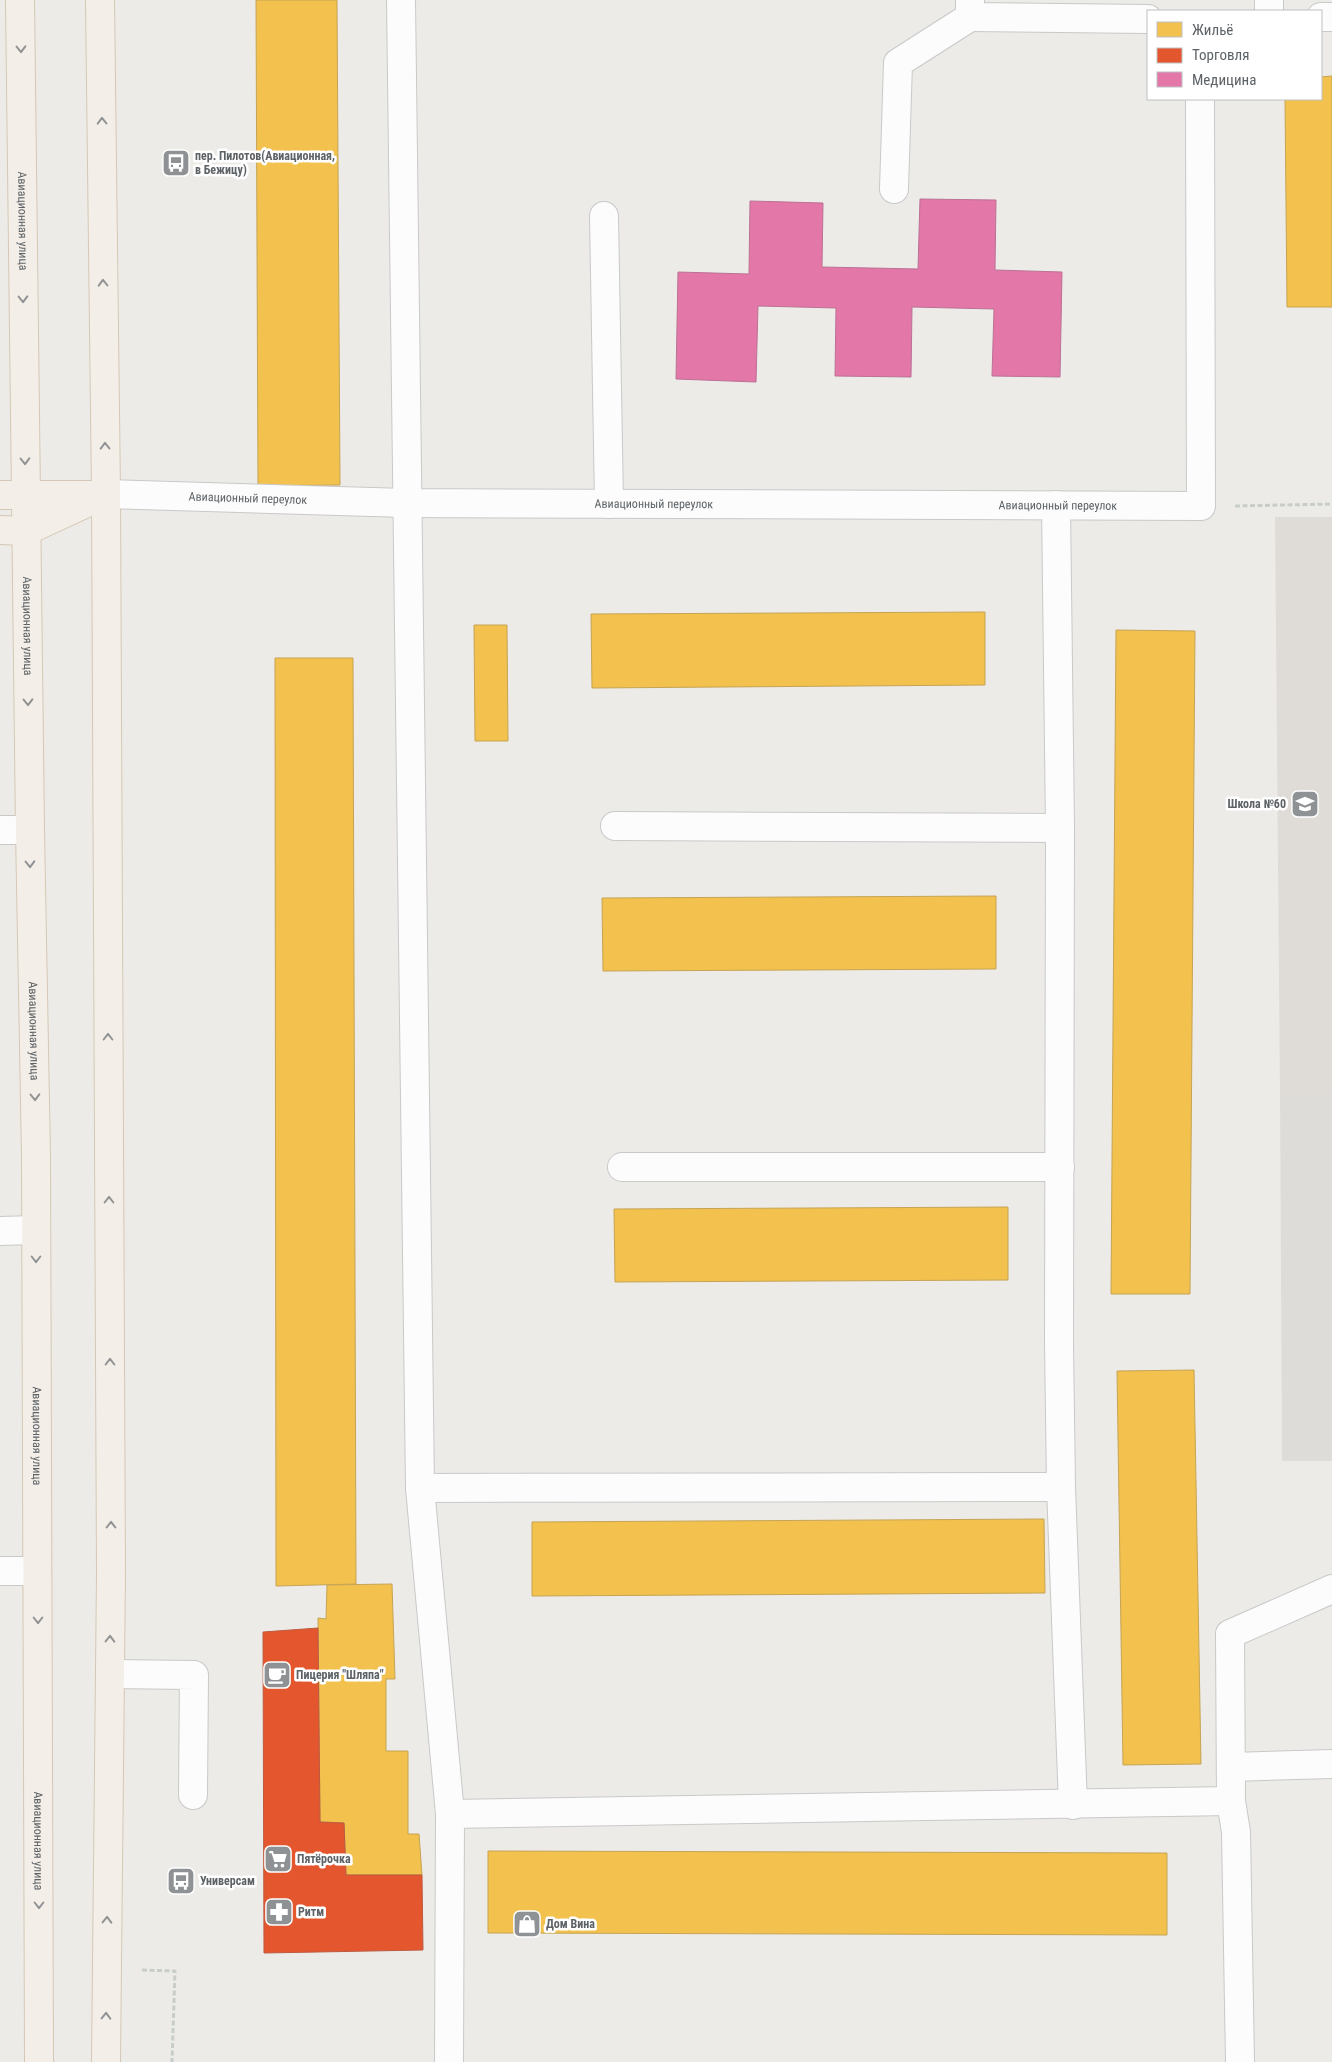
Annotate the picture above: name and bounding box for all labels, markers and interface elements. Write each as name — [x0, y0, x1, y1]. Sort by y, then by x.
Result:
legend — [1147, 10, 1322, 100]
text: Жильё — [1192, 21, 1233, 39]
one-way arrow — [16, 45, 26, 53]
text: Торговля — [1192, 46, 1249, 64]
text: Медицина — [1192, 71, 1256, 89]
one-way arrow — [96, 116, 107, 124]
bus stop icon: пер. Пилотов(Авиационная, в Бежицу) — [161, 148, 191, 178]
place label: пер. Пилотов(Авиационная, в Бежицу) — [195, 149, 335, 177]
street label: Авиационная улица — [15, 171, 30, 271]
one-way arrow — [98, 279, 108, 286]
one-way arrow — [18, 295, 29, 303]
one-way arrow — [100, 441, 110, 449]
one-way arrow — [20, 458, 30, 465]
street label: Авиационный переулок — [189, 489, 308, 507]
street label: Авиационный переулок — [595, 497, 713, 511]
street label: Авиационный переулок — [999, 498, 1117, 513]
street label: Авиационная улица — [20, 576, 35, 676]
one-way arrow — [23, 698, 33, 706]
school or university icon: Школа №60 — [1290, 789, 1320, 819]
place label: Школа №60 — [1227, 797, 1286, 811]
one-way arrow — [25, 860, 35, 868]
street label: Авиационная улица — [26, 981, 42, 1081]
one-way arrow — [103, 1033, 114, 1041]
one-way arrow — [29, 1093, 40, 1101]
one-way arrow — [104, 1196, 114, 1204]
one-way arrow — [31, 1256, 41, 1263]
one-way arrow — [105, 1358, 115, 1366]
street label: Авиационная улица — [30, 1386, 44, 1486]
one-way arrow — [106, 1521, 116, 1528]
one-way arrow — [33, 1616, 43, 1624]
one-way arrow — [105, 1635, 115, 1642]
cafe icon: Пицерия "Шляпа" — [262, 1660, 292, 1690]
place label: Пицерия "Шляпа" — [296, 1668, 384, 1682]
street label: Авиационная улица — [31, 1791, 45, 1891]
supermarket icon: Пятёрочка — [263, 1844, 293, 1874]
place label: Пятёрочка — [297, 1852, 351, 1866]
bus stop icon: Универсам — [166, 1866, 196, 1896]
place label: Универсам — [200, 1874, 255, 1888]
pharmacy icon: Ритм — [264, 1897, 294, 1927]
one-way arrow — [33, 1901, 44, 1909]
place label: Ритм — [298, 1905, 324, 1919]
shop icon: Дом Вина — [512, 1909, 542, 1939]
one-way arrow — [102, 1916, 112, 1924]
place label: Дом Вина — [546, 1917, 595, 1931]
one-way arrow — [101, 2011, 111, 2019]

